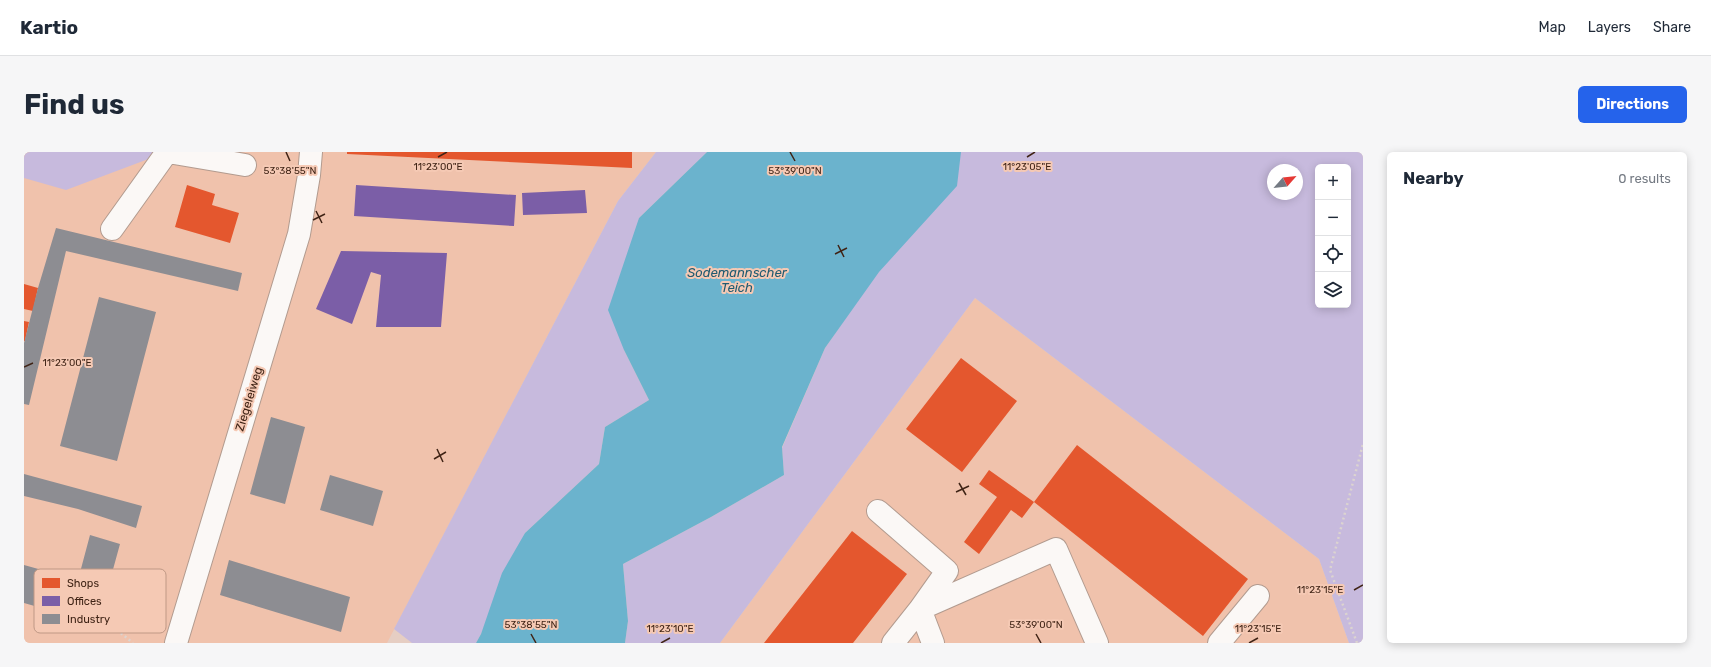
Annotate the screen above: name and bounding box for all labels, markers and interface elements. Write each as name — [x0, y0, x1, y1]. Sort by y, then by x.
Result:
text: Kartio — [20, 16, 78, 39]
text: Map — [1539, 19, 1566, 36]
text: Layers — [1588, 19, 1631, 36]
text: Share — [1653, 19, 1691, 36]
button: Directions — [1578, 86, 1687, 123]
text: Find us — [24, 88, 124, 121]
text: 11°23'00"E — [414, 161, 463, 173]
text: 11°23'05"E — [1003, 161, 1051, 173]
north arrow — [1267, 164, 1303, 200]
map controls — [1315, 164, 1351, 308]
button: + — [1315, 164, 1351, 200]
text: 53°38'55"N — [264, 165, 317, 177]
text: 53°39'00"N — [768, 165, 822, 177]
text: Nearby — [1403, 168, 1464, 188]
text: 0 results — [1618, 171, 1671, 186]
button: − — [1315, 200, 1351, 236]
button: locate — [1315, 236, 1351, 272]
water label: Sodemannscher Teich — [687, 265, 788, 295]
button: layers — [1315, 272, 1351, 308]
text: 11°23'00"E — [43, 357, 92, 369]
street label: Ziegeleiweg — [233, 365, 265, 433]
legend — [34, 569, 166, 633]
text: Shops — [67, 577, 99, 590]
text: 11°23'15"E — [1297, 584, 1343, 596]
text: Offices — [67, 595, 102, 608]
text: Industry — [67, 613, 110, 626]
text: 53°38'55"N — [505, 619, 558, 631]
text: 53°39'00"N — [1009, 619, 1063, 631]
text: 11°23'10"E — [647, 623, 693, 635]
text: 11°23'15"E — [1235, 623, 1281, 635]

